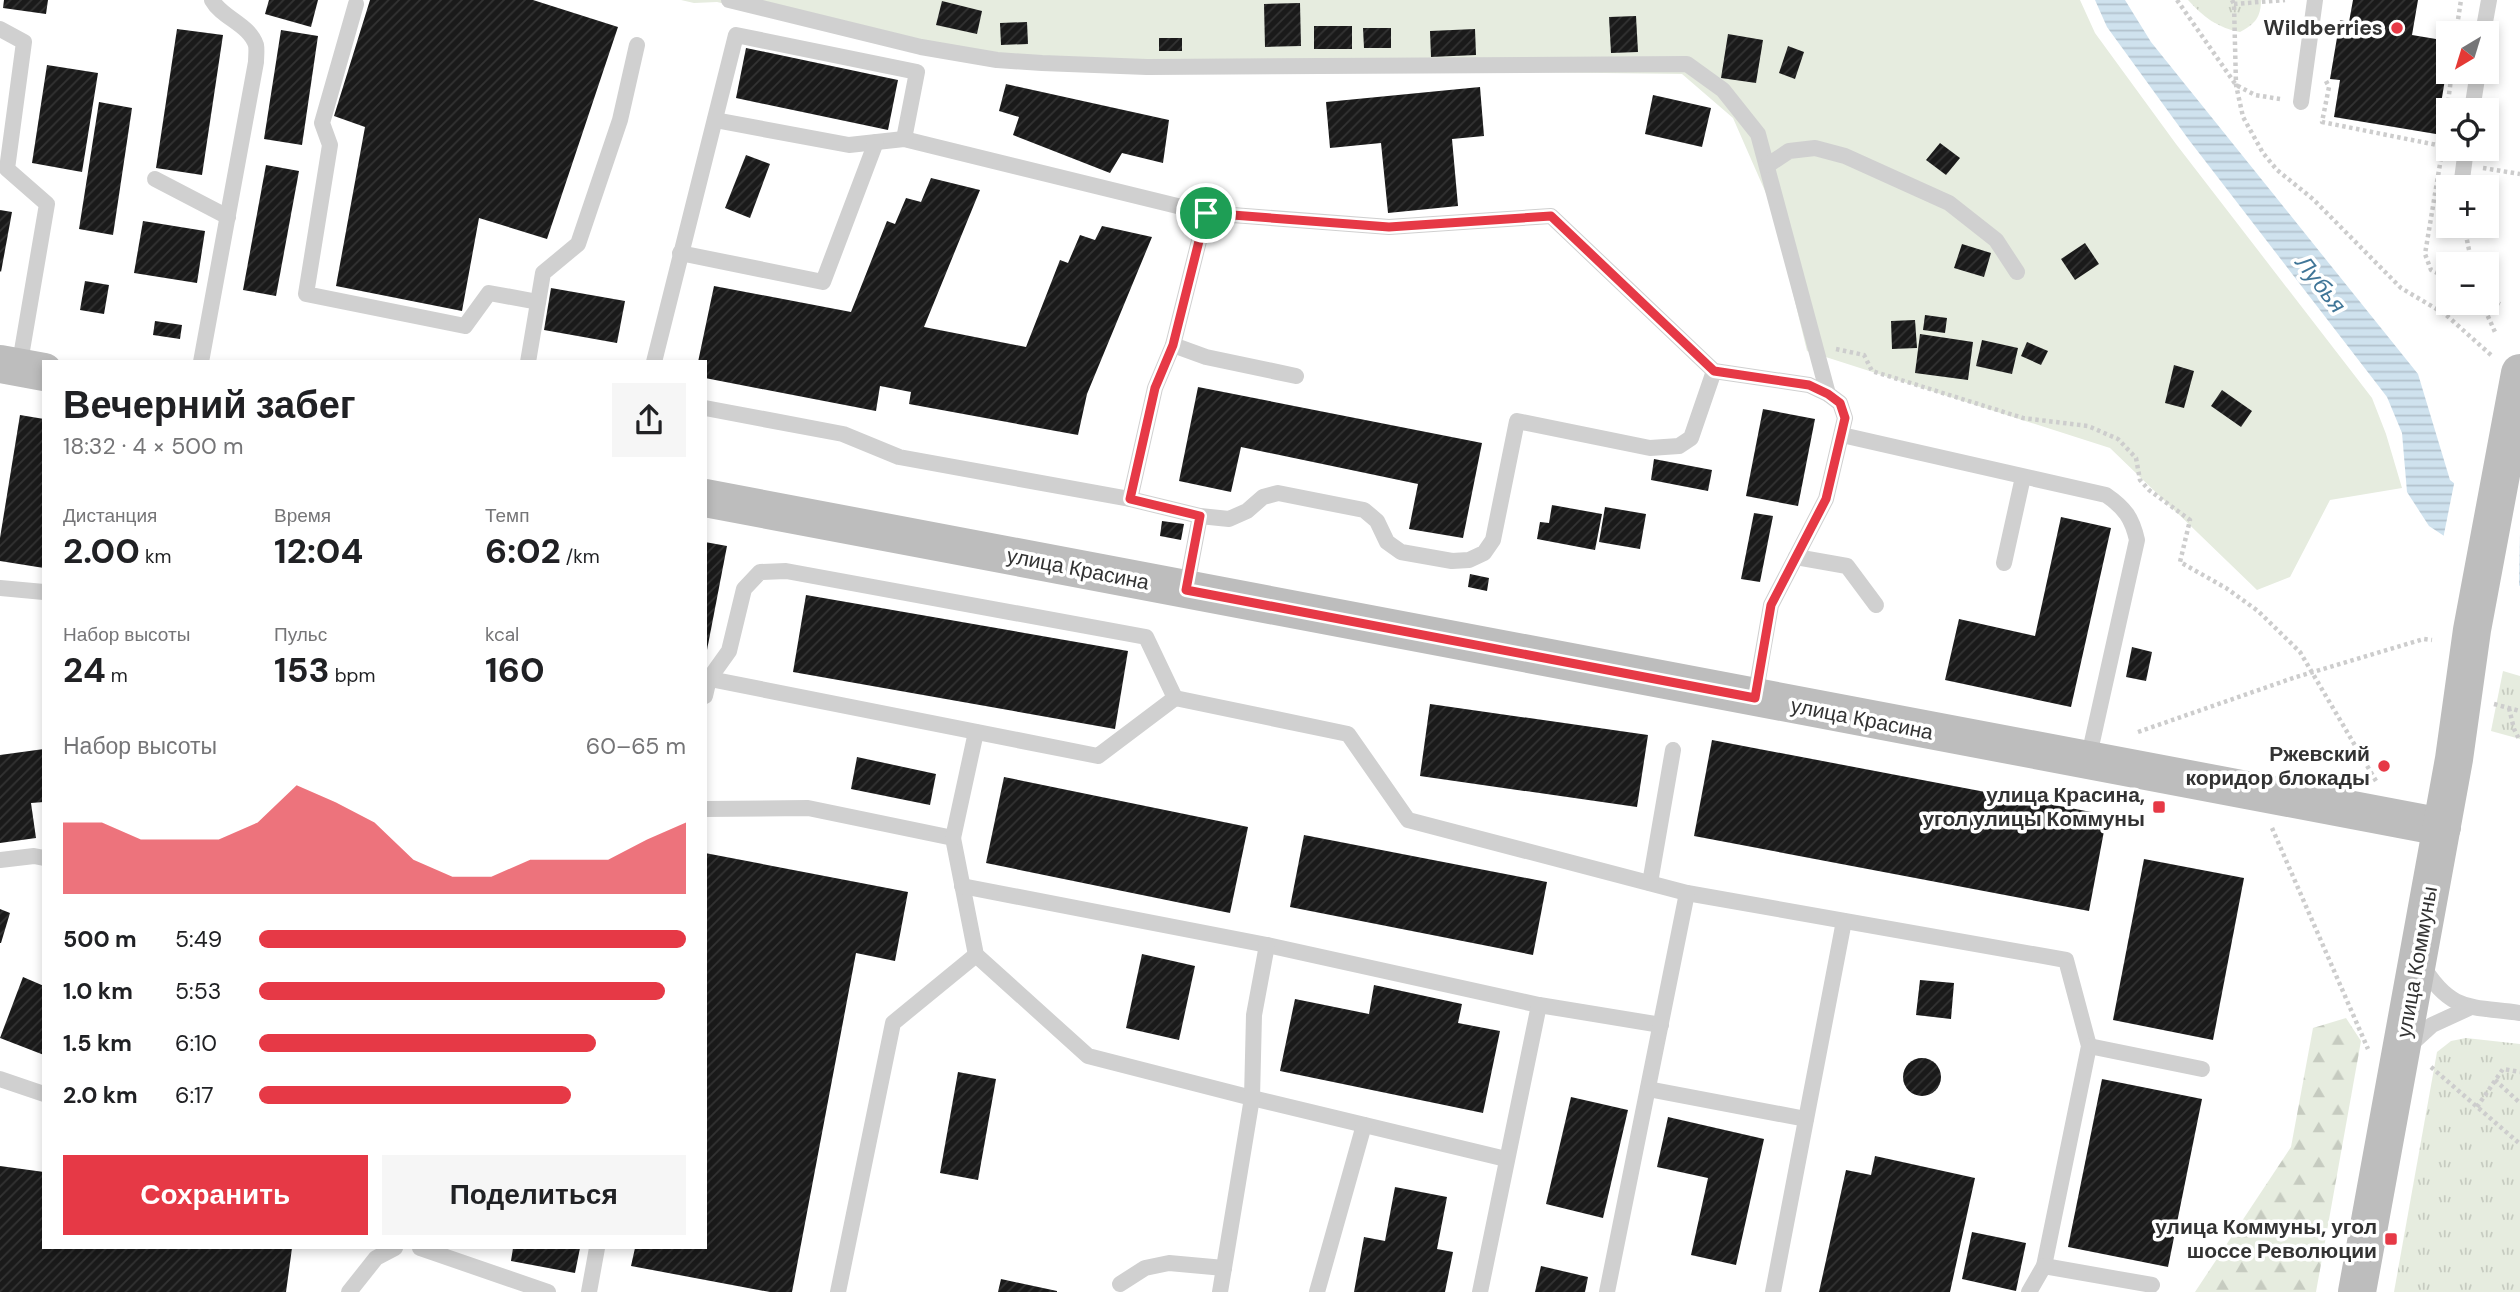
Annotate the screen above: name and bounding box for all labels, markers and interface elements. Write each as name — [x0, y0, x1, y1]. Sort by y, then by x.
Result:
place label: Wildberries — [2263, 14, 2383, 42]
marker: Wildberries — [2389, 20, 2405, 36]
north arrow — [2436, 21, 2499, 84]
map controls — [2436, 21, 2499, 315]
button: locate — [2436, 98, 2499, 161]
button: + — [2436, 175, 2499, 238]
pin — [1176, 183, 1236, 243]
icon: arrive — [1187, 194, 1225, 232]
water label: Лубья — [2288, 248, 2353, 319]
button: − — [2436, 252, 2499, 315]
text: Вечерний забег — [63, 380, 356, 430]
button: share — [612, 383, 686, 457]
text: 18:32 · 4 × 500 m — [63, 431, 243, 461]
text: Дистанция — [63, 503, 157, 528]
text: Время — [274, 503, 331, 528]
text: Темп — [485, 503, 529, 528]
text: 2.00 — [63, 528, 140, 574]
text: 12:04 — [274, 528, 363, 574]
text: 6:02 — [485, 528, 561, 574]
street label: улица Красина — [1004, 541, 1152, 597]
text: km — [140, 544, 171, 569]
text: /km — [561, 544, 600, 569]
text: Набор высоты — [63, 622, 190, 647]
text: Пульс — [274, 622, 327, 647]
text: kcal — [485, 622, 519, 647]
text: 24 — [63, 647, 106, 693]
text: 153 — [274, 647, 330, 693]
text: 160 — [485, 647, 545, 693]
text: m — [106, 663, 128, 688]
text: bpm — [330, 663, 375, 688]
street label: улица Красина — [1788, 691, 1936, 747]
text: Набор высоты — [63, 731, 217, 761]
text: 60–65 m — [586, 731, 686, 761]
place label: Ржевский коридор блокады — [2185, 740, 2370, 792]
marker: Ржевский коридор блокады — [2376, 758, 2392, 774]
place label: улица Красина, угол улицы Коммуны — [1922, 781, 2145, 833]
marker: улица Красина, угол улицы Коммуны — [2151, 799, 2167, 815]
street label: улица Коммуны — [2390, 884, 2444, 1040]
text: 500 m — [63, 924, 137, 954]
text: 5:49 — [175, 924, 222, 954]
text: 1.0 km — [63, 976, 133, 1006]
text: 5:53 — [175, 976, 221, 1006]
text: 1.5 km — [63, 1028, 132, 1058]
text: 6:10 — [175, 1028, 217, 1058]
text: 2.0 km — [63, 1080, 138, 1110]
text: 6:17 — [175, 1080, 214, 1110]
button: Сохранить — [63, 1155, 368, 1235]
button: Поделиться — [382, 1155, 686, 1235]
place label: улица Коммуны, угол шоссе Революции — [2155, 1213, 2377, 1265]
marker: улица Коммуны, угол шоссе Революции — [2383, 1231, 2399, 1247]

